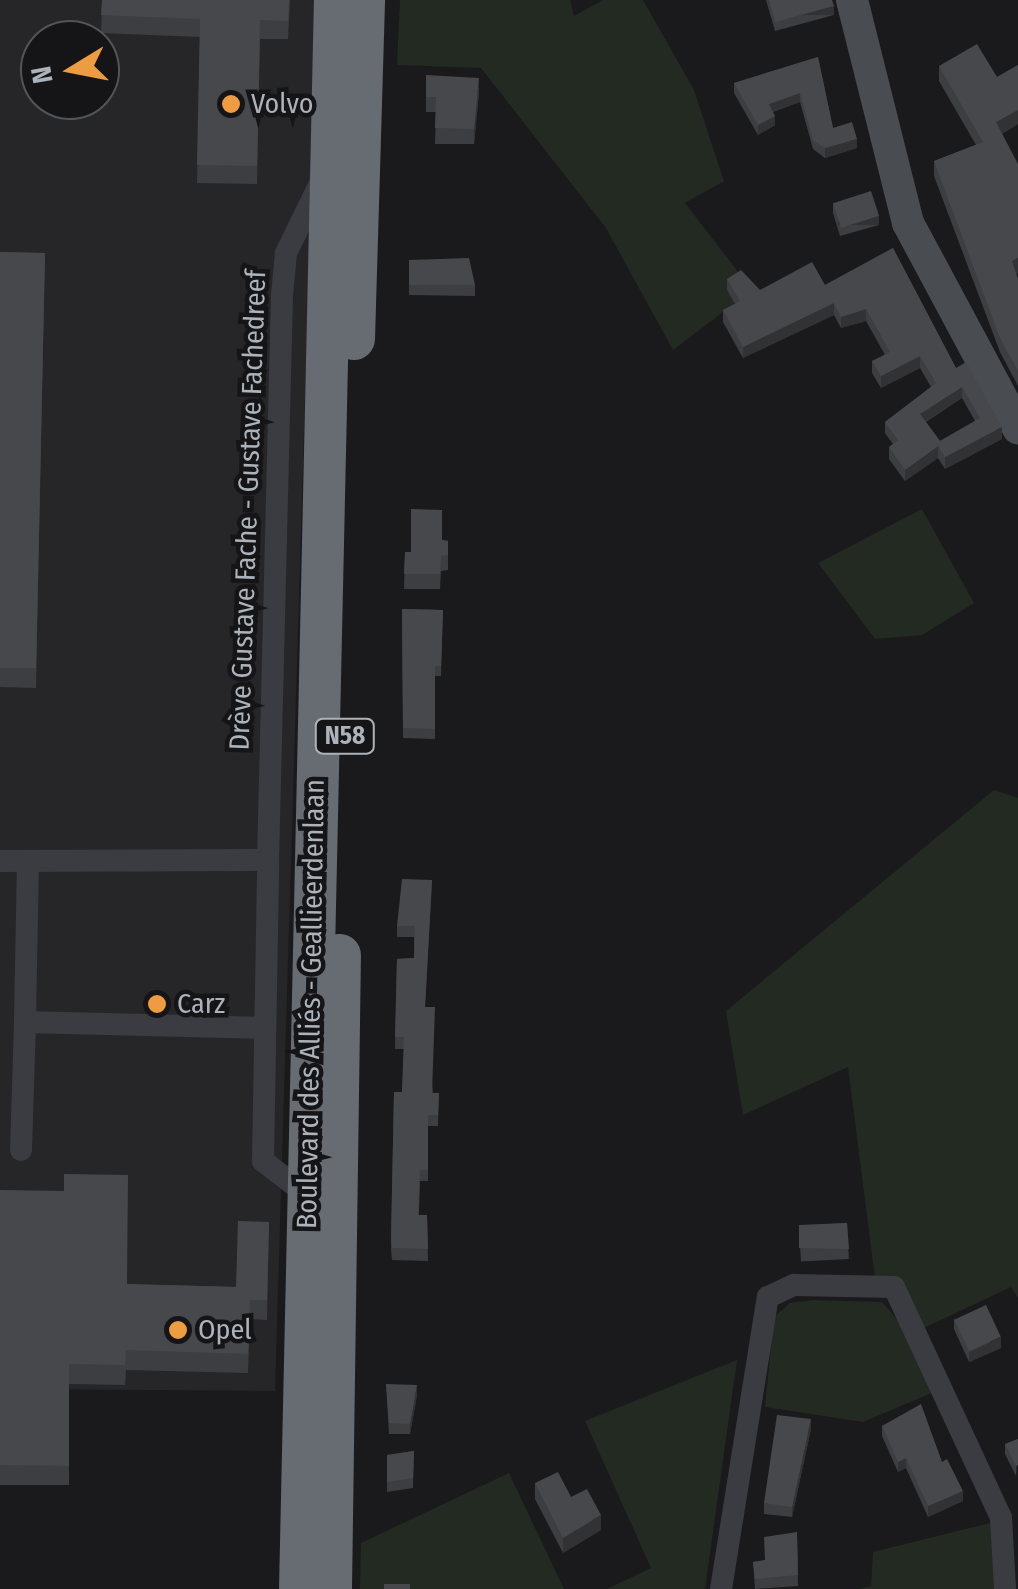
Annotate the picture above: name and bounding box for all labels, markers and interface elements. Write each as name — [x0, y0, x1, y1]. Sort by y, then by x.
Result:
north arrow — [20, 20, 120, 120]
text: N — [24, 64, 60, 86]
place label: Volvo — [251, 87, 313, 121]
marker: Volvo — [220, 93, 242, 115]
street label: Drève Gustave Fache - Gustave Fachedreef — [223, 269, 273, 751]
road number: N58 — [312, 716, 378, 756]
street label: Boulevard des Alliés - Geallieerdenlaan — [290, 779, 332, 1229]
place label: Carz — [177, 987, 225, 1021]
marker: Carz — [146, 993, 168, 1015]
place label: Opel — [198, 1313, 252, 1347]
marker: Opel — [167, 1319, 189, 1341]

